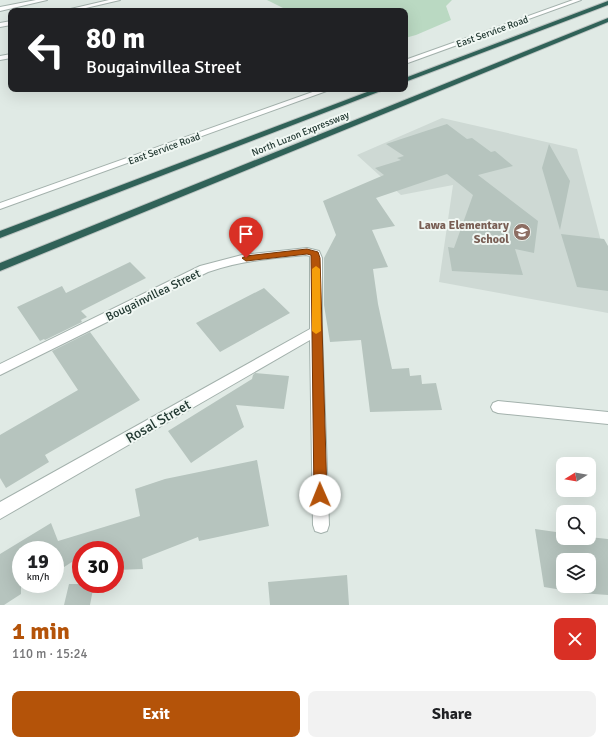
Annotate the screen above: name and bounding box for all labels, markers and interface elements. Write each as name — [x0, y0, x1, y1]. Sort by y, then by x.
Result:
street label: East Service Road — [455, 13, 530, 51]
text: 80 m — [86, 22, 145, 56]
icon: left — [20, 24, 72, 76]
text: Bougainvillea Street — [86, 56, 241, 78]
street label: North Luzon Expressway — [250, 109, 351, 159]
street label: East Service Road — [127, 130, 202, 168]
pin — [229, 217, 263, 258]
place label: Lawa Elementary School — [418, 218, 509, 247]
school or university icon: Lawa Elementary School — [512, 222, 532, 242]
icon: arrive — [235, 223, 257, 245]
street label: Bougainvillea Street — [103, 266, 203, 325]
street label: Rosal Street — [123, 396, 194, 447]
north arrow — [556, 457, 596, 497]
map controls — [556, 457, 596, 593]
position arrow — [299, 474, 341, 516]
button: search — [556, 505, 596, 545]
speed limit sign: 30 — [72, 541, 124, 593]
text: 19 — [27, 549, 49, 574]
button: layers — [556, 553, 596, 593]
text: km/h — [27, 571, 49, 583]
text: 1 min — [12, 616, 70, 646]
button: close — [554, 618, 596, 660]
text: 110 m · 15:24 — [12, 646, 88, 662]
button: Exit — [12, 691, 300, 737]
button: Share — [308, 691, 596, 737]

